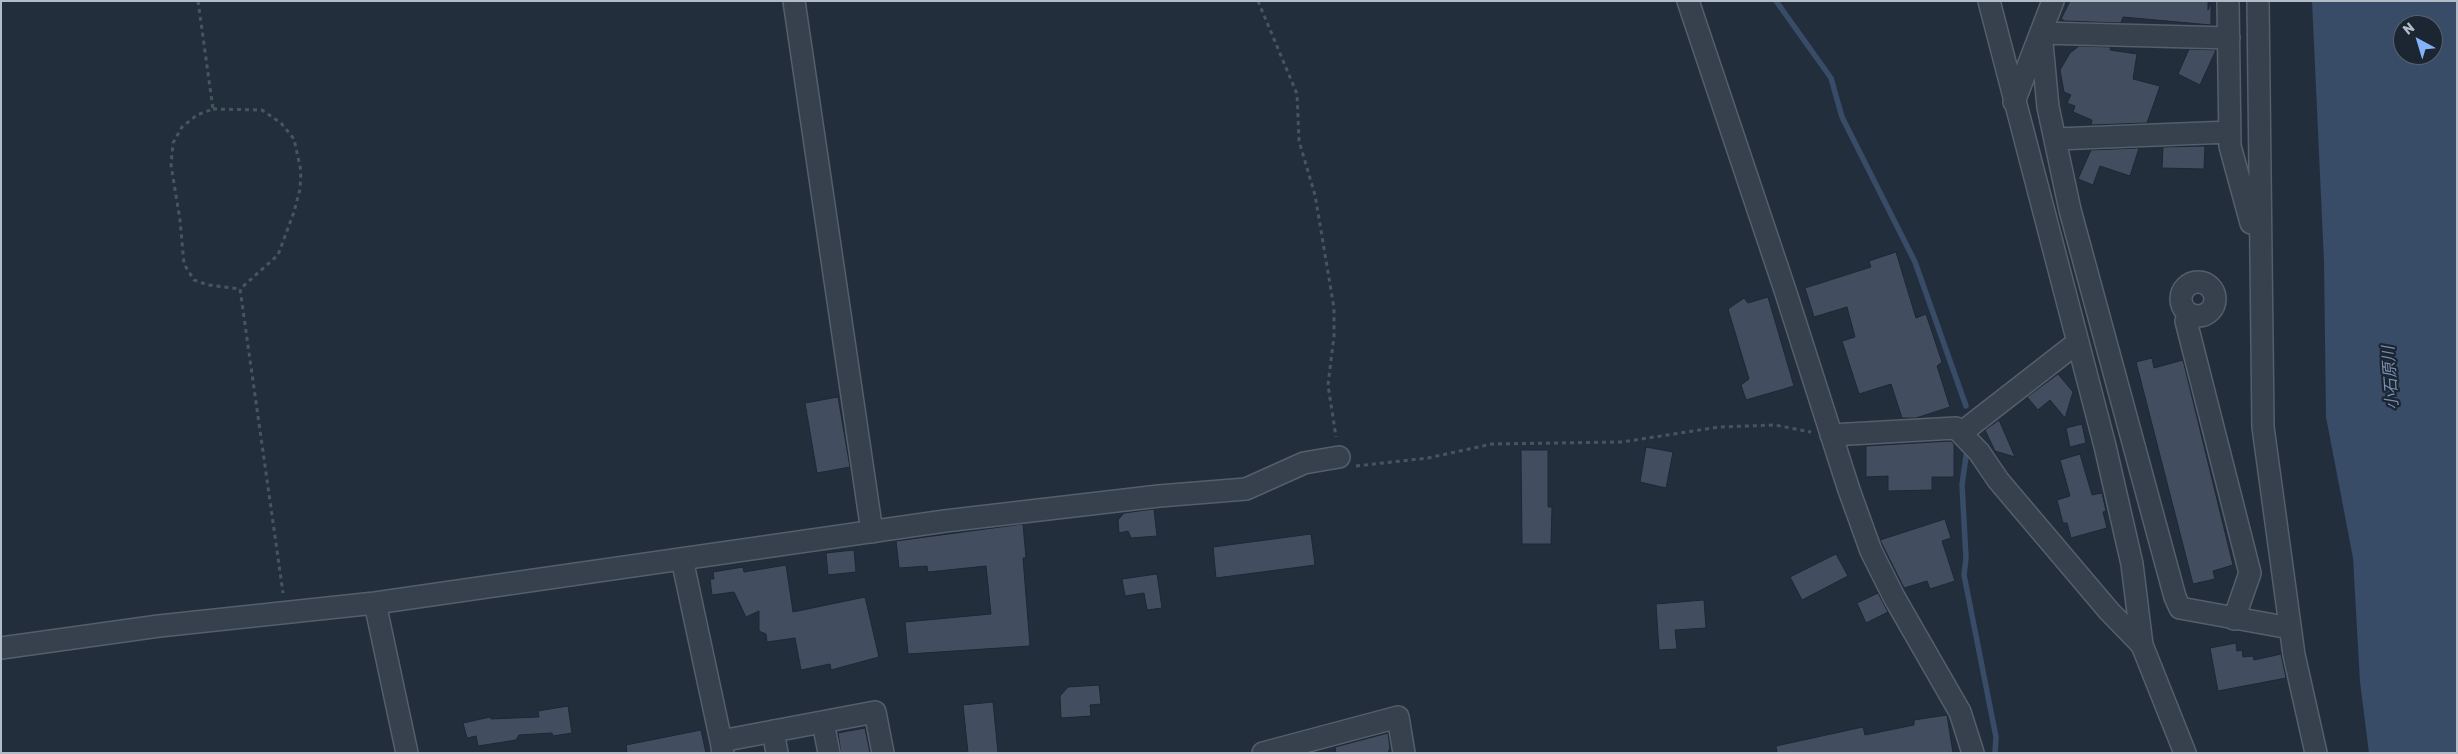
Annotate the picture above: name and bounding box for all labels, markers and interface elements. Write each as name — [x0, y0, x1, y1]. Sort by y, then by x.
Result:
north arrow — [2393, 15, 2443, 65]
text: N — [2400, 19, 2418, 39]
water label: 小石原川 — [2379, 345, 2403, 411]

